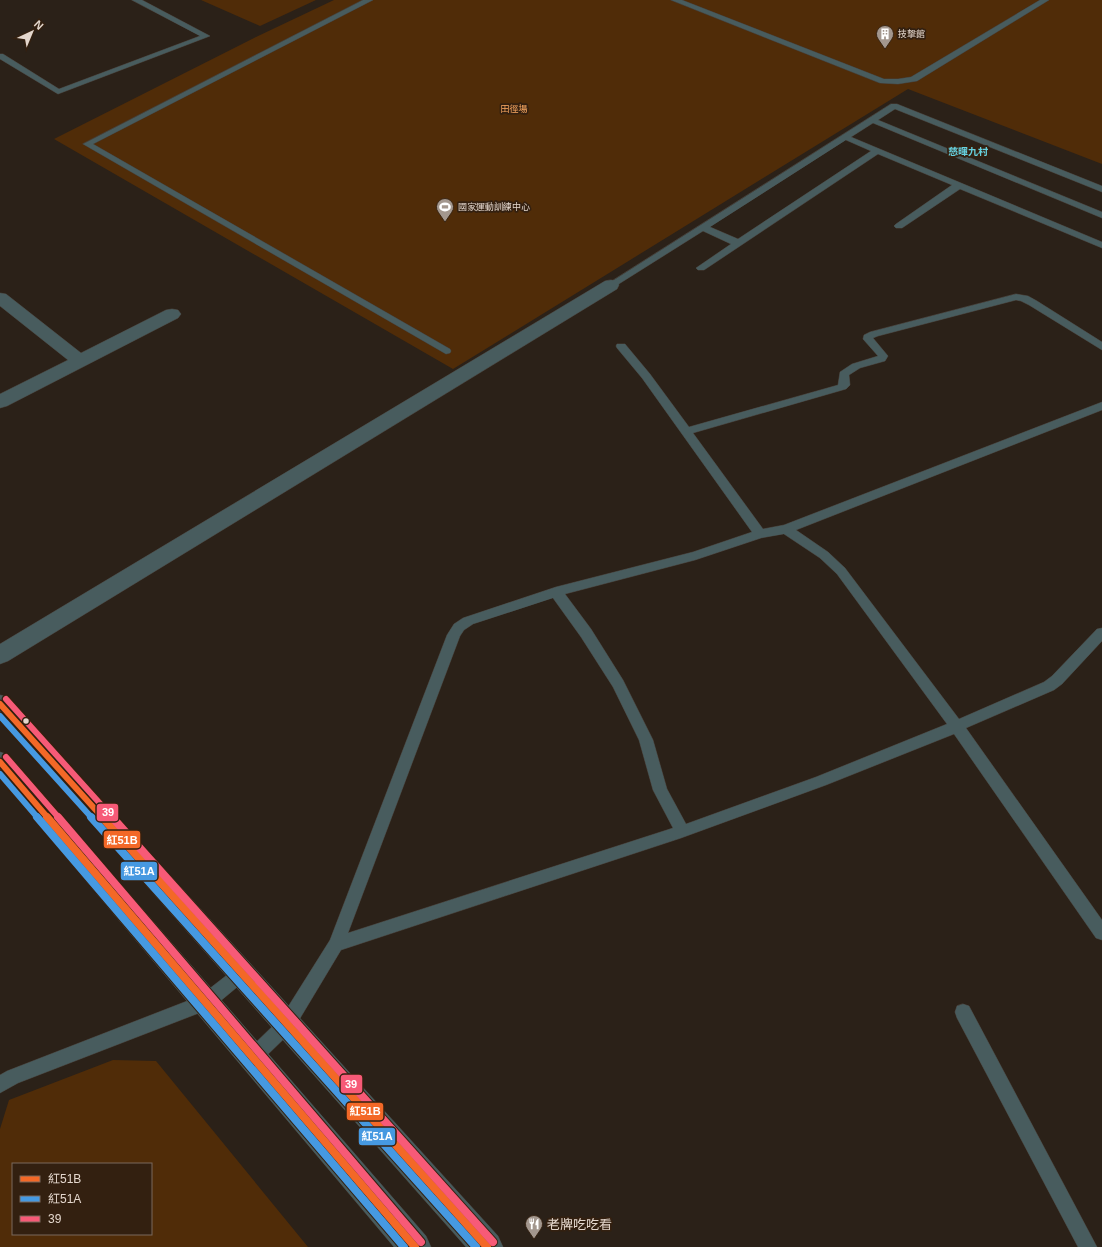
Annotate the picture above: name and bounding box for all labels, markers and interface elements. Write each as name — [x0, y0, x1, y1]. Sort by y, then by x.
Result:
north arrow — [12, 12, 52, 52]
text: N — [32, 18, 46, 32]
building icon: 技擊館 — [875, 24, 895, 49]
place label: 技擊館 — [898, 29, 925, 39]
park label: 田徑場 — [500, 104, 528, 114]
district label: 慈暉九村 — [948, 146, 988, 157]
sports icon: 國家運動訓練中心 — [435, 197, 455, 222]
place label: 國家運動訓練中心 — [458, 201, 530, 212]
unlabelled marker — [21, 716, 31, 726]
line badge: 39 — [96, 803, 119, 822]
text: 39 — [102, 806, 114, 818]
line badge: 紅51B — [103, 830, 141, 849]
text: 紅51B — [106, 834, 138, 846]
line badge: 紅51A — [120, 861, 158, 881]
text: 紅51A — [123, 865, 155, 877]
line badge: 39 — [340, 1074, 363, 1094]
text: 39 — [345, 1078, 357, 1090]
line badge: 紅51B — [346, 1102, 384, 1121]
text: 紅51B — [349, 1105, 381, 1117]
line badge: 紅51A — [358, 1127, 396, 1146]
text: 紅51A — [361, 1130, 393, 1142]
legend — [12, 1163, 152, 1235]
text: 紅51B — [48, 1172, 81, 1186]
text: 紅51A — [48, 1192, 81, 1206]
text: 39 — [48, 1212, 62, 1226]
restaurant icon: 老牌吃吃看 — [524, 1214, 544, 1239]
place label: 老牌吃吃看 — [547, 1217, 612, 1232]

